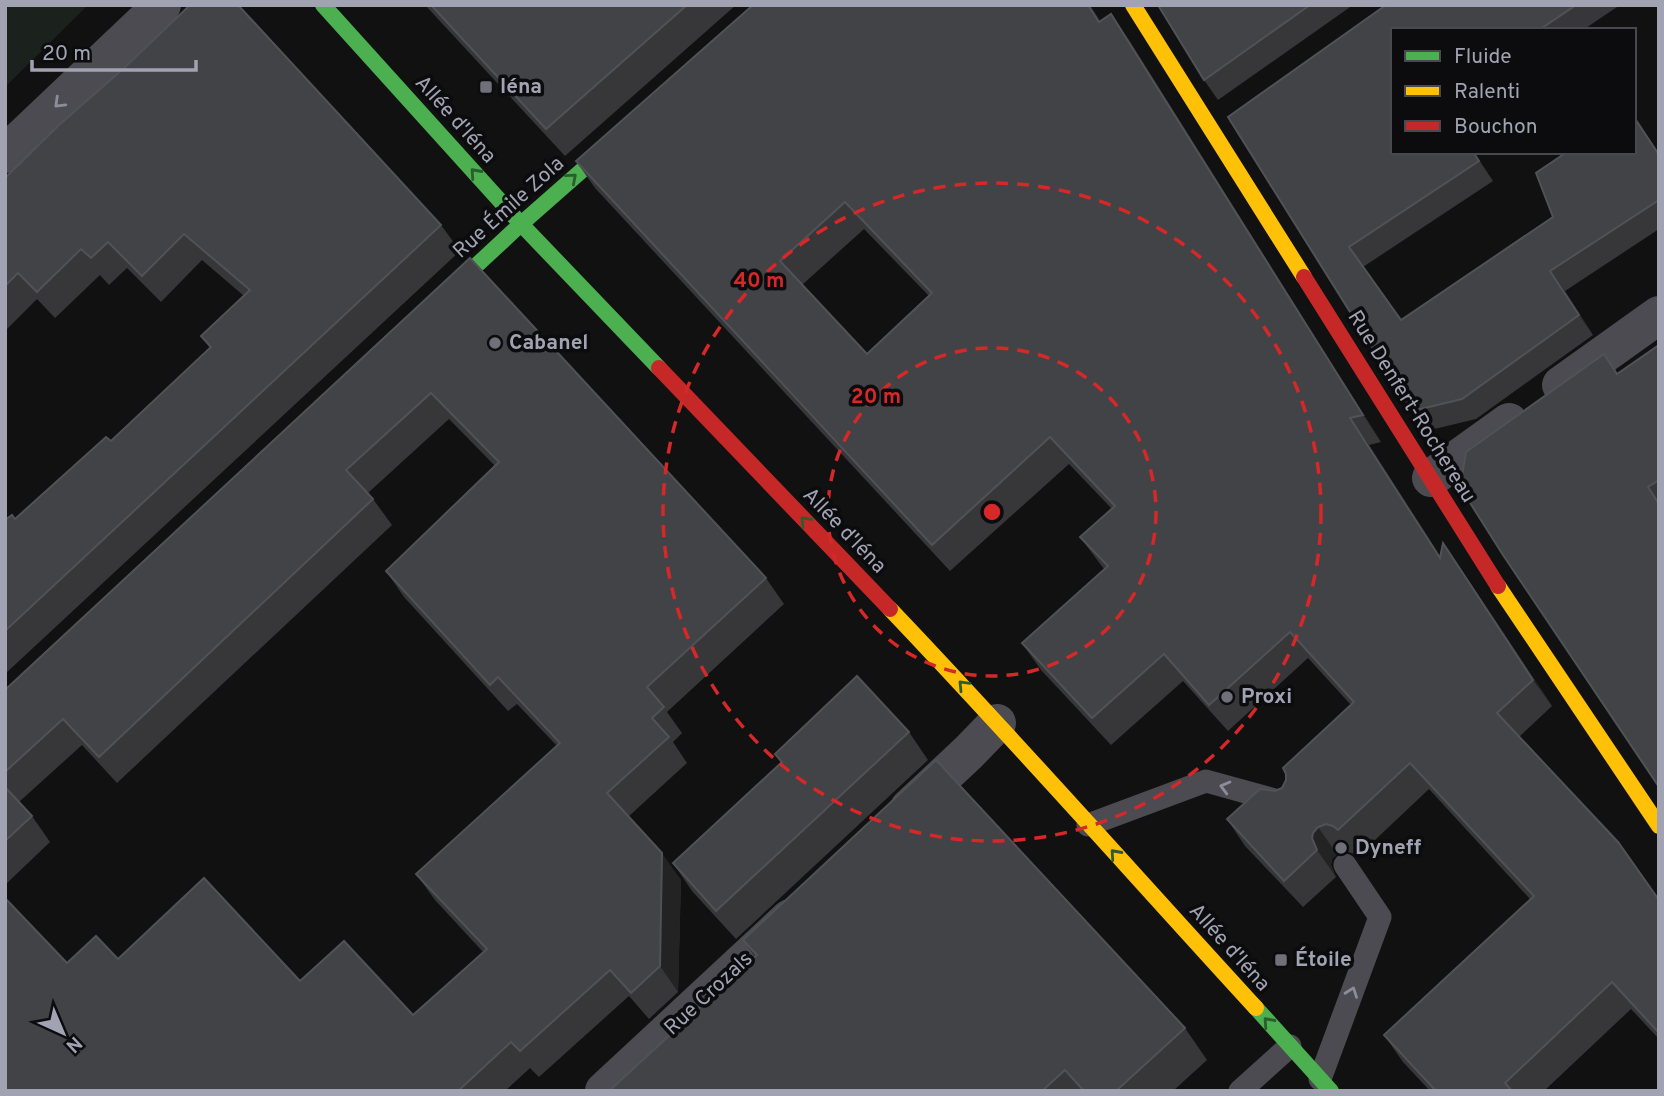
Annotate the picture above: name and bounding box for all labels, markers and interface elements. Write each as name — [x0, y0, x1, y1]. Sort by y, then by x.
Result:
scale bar — [32, 28, 196, 72]
legend — [1391, 28, 1636, 154]
text: 20 m — [42, 41, 91, 68]
text: Fluide — [1454, 44, 1512, 71]
street label: Allée d'Iéna — [408, 70, 502, 170]
place label: Iéna — [500, 74, 542, 101]
marker: Iéna — [478, 79, 494, 95]
text: Ralenti — [1454, 79, 1520, 106]
one-way arrow — [54, 95, 67, 107]
text: Bouchon — [1454, 114, 1537, 141]
street label: Rue Émile Zola — [447, 150, 570, 265]
one-way arrow — [471, 168, 483, 181]
one-way arrow — [564, 174, 577, 187]
text: 40 m — [734, 268, 784, 295]
street label: Rue Denfert-Rochereau — [1341, 306, 1481, 508]
place label: Cabanel — [509, 330, 588, 357]
marker: Cabanel — [487, 335, 503, 351]
text: 20 m — [851, 384, 901, 411]
street label: Allée d'Iéna — [796, 482, 892, 580]
centre of rings — [980, 500, 1004, 524]
one-way arrow — [801, 516, 814, 529]
one-way arrow — [958, 680, 971, 693]
place label: Proxi — [1241, 684, 1292, 711]
marker: Proxi — [1219, 689, 1235, 705]
one-way arrow — [1220, 780, 1232, 795]
place label: Dyneff — [1355, 835, 1422, 862]
marker: Dyneff — [1333, 840, 1349, 856]
one-way arrow — [1110, 849, 1123, 862]
street label: Allée d'Iéna — [1182, 898, 1276, 998]
street label: Rue Crozals — [659, 946, 759, 1042]
place label: Étoile — [1295, 946, 1352, 974]
marker: Étoile — [1273, 952, 1289, 968]
one-way arrow — [1344, 986, 1358, 998]
north arrow — [28, 998, 98, 1068]
one-way arrow — [1264, 1017, 1276, 1030]
text: N — [60, 1030, 87, 1057]

